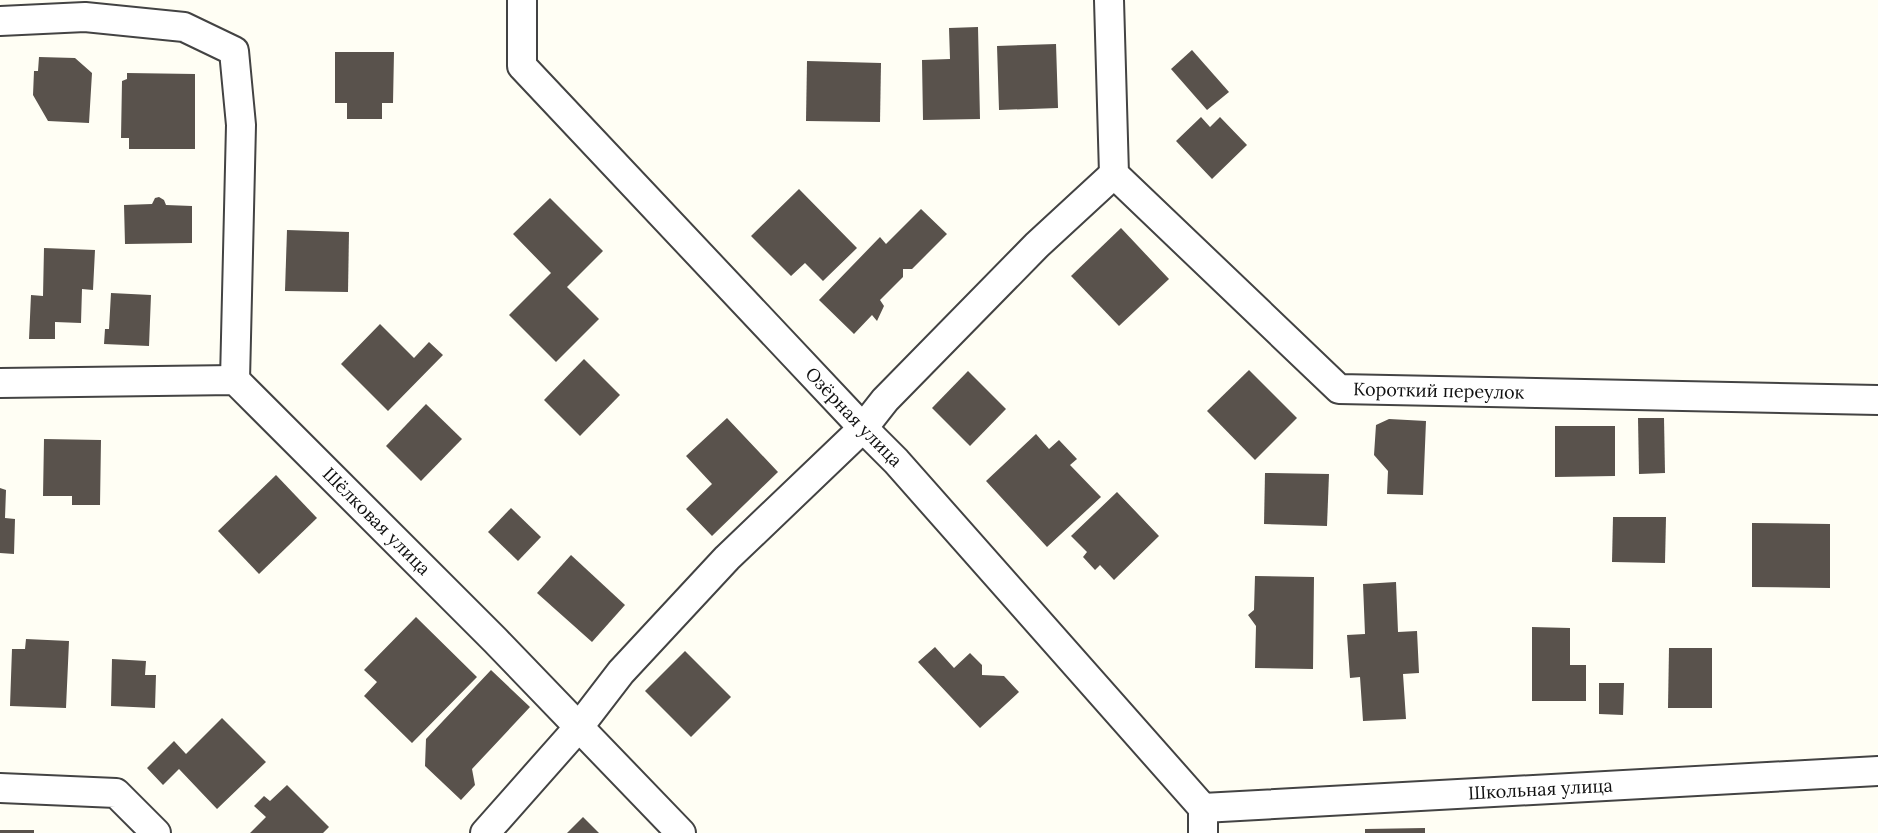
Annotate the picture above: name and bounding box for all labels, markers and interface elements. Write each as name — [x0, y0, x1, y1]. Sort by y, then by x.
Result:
street label: Озёрная улица — [801, 362, 907, 472]
street label: Короткий переулок — [1353, 377, 1525, 404]
street label: Шёлковая улица — [318, 462, 436, 580]
street label: Школьная улица — [1468, 774, 1613, 804]

